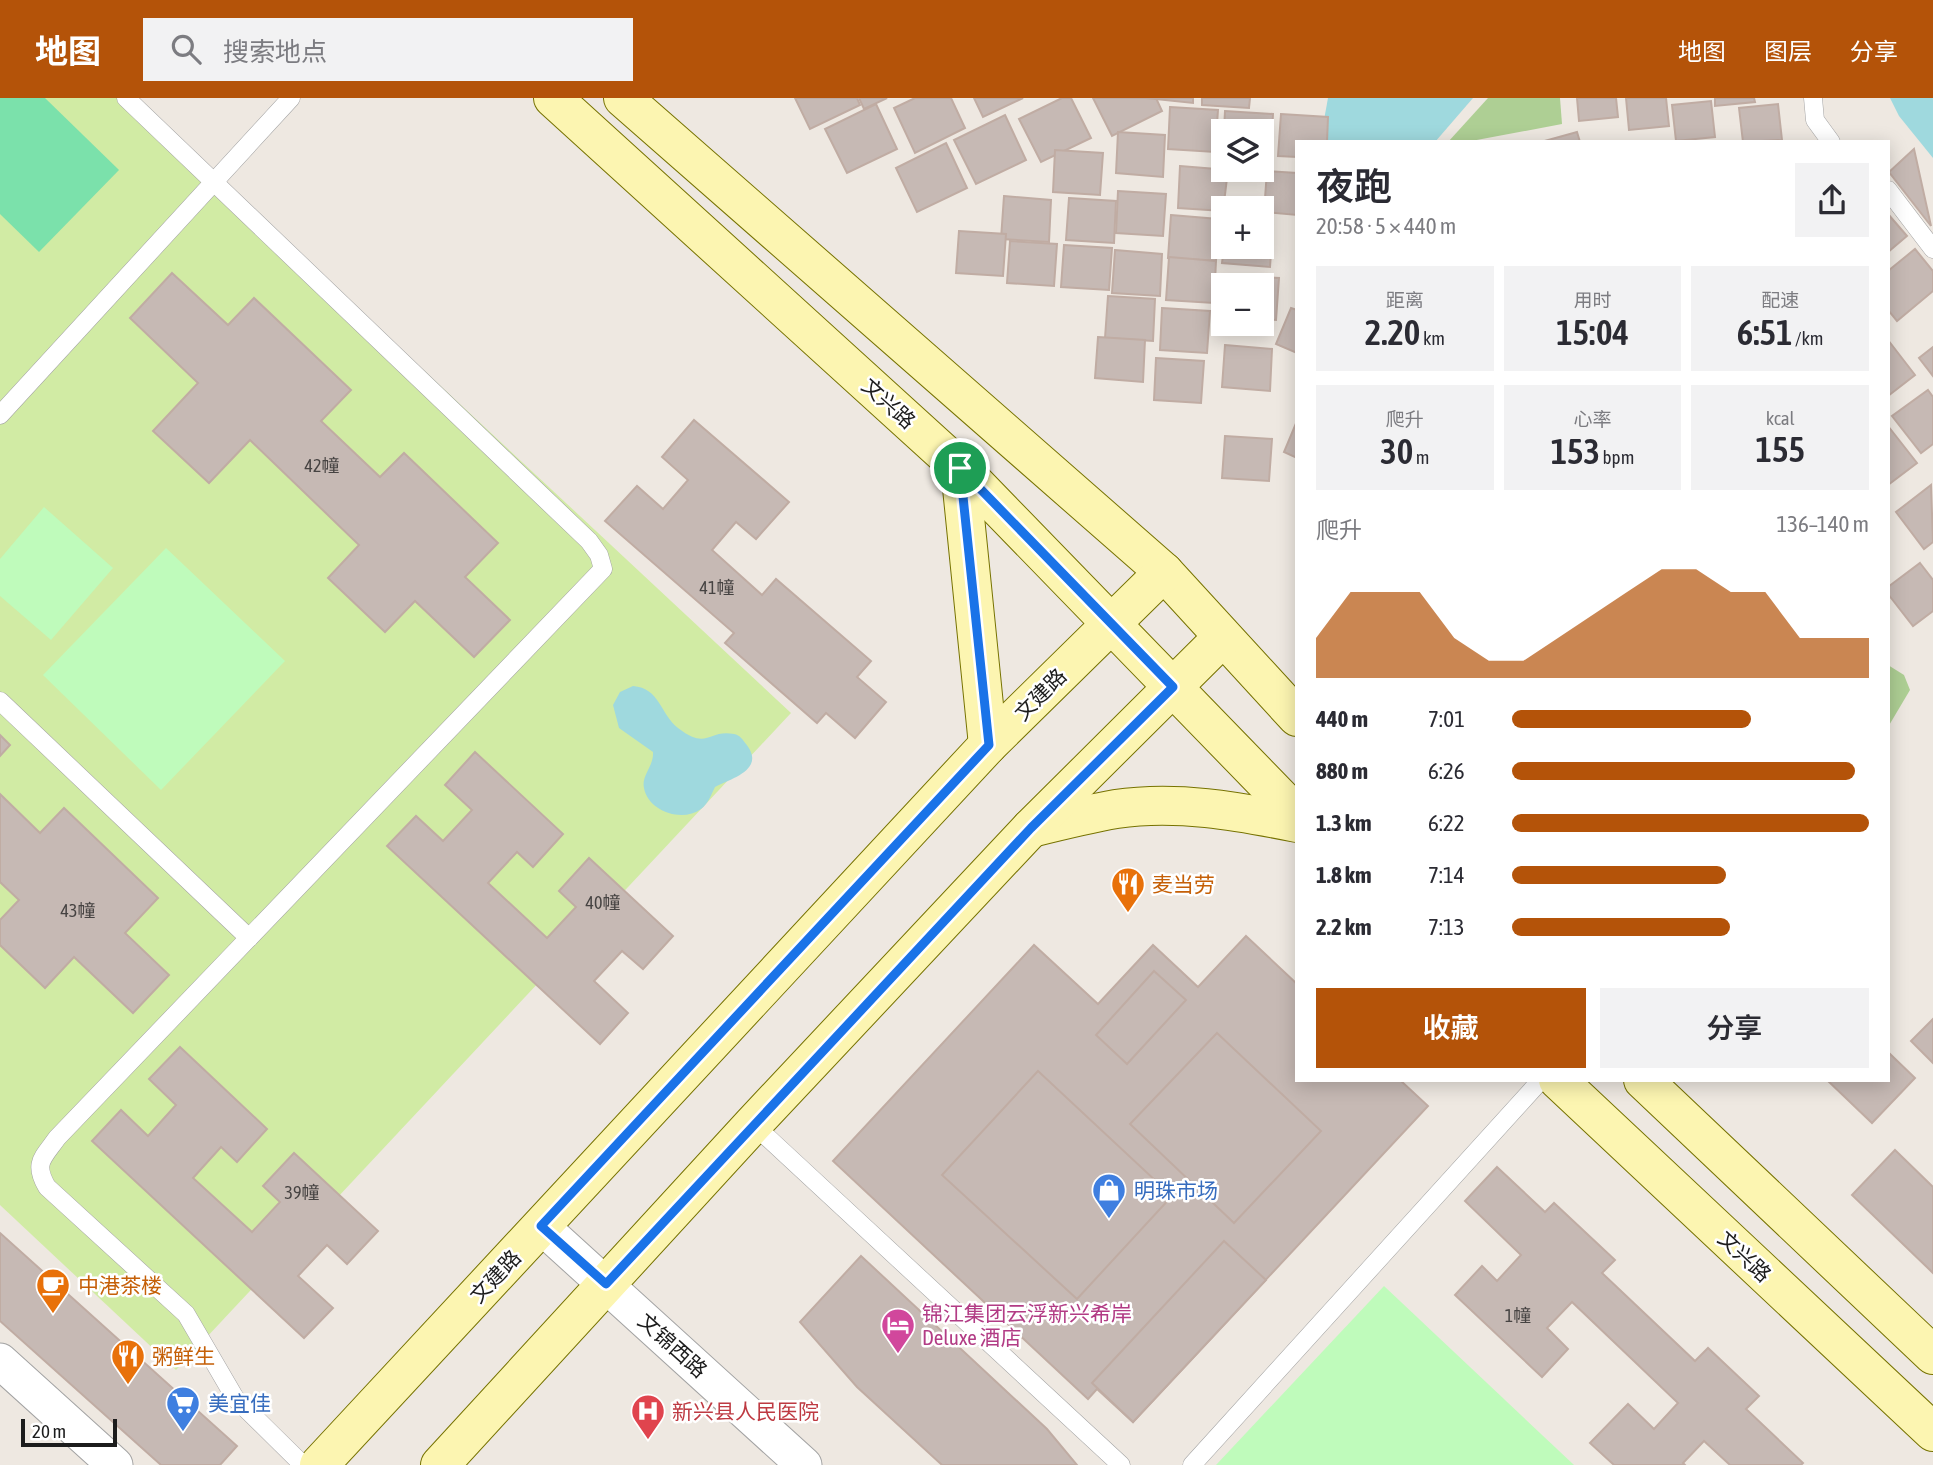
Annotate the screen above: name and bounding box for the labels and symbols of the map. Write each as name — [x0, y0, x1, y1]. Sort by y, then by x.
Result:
street label: 文兴路 — [858, 373, 920, 433]
pin — [930, 438, 990, 498]
house number: 42幢 — [305, 455, 339, 476]
house number: 41幢 — [700, 577, 734, 598]
street label: 文建路 — [1009, 663, 1071, 725]
restaurant icon: 麦当劳 — [1109, 865, 1147, 914]
place label: 麦当劳 — [1152, 872, 1215, 896]
house number: 40幢 — [586, 892, 620, 913]
house number: 43幢 — [61, 900, 95, 921]
shop icon: 明珠市场 — [1090, 1171, 1128, 1220]
place label: 明珠市场 — [1134, 1178, 1218, 1202]
house number: 39幢 — [285, 1182, 319, 1203]
street label: 文兴路 — [1714, 1226, 1776, 1286]
street label: 文建路 — [465, 1245, 525, 1307]
cafe icon: 中港茶楼 — [34, 1266, 72, 1315]
place label: 中港茶楼 — [78, 1273, 162, 1297]
place label: 锦江集团云浮新兴希岸 Deluxe 酒店 — [922, 1301, 1132, 1349]
house number: 1幢 — [1505, 1305, 1531, 1326]
hotel icon: 锦江集团云浮新兴希岸 Deluxe 酒店 — [879, 1306, 917, 1355]
street label: 文锦西路 — [634, 1308, 712, 1382]
restaurant icon: 粥鲜生 — [109, 1337, 147, 1386]
place label: 粥鲜生 — [152, 1344, 215, 1368]
supermarket icon: 美宜佳 — [164, 1384, 202, 1433]
place label: 美宜佳 — [208, 1391, 271, 1415]
hospital icon: 新兴县人民医院 — [629, 1392, 667, 1441]
place label: 新兴县人民医院 — [672, 1399, 819, 1423]
scale bar — [21, 1416, 117, 1448]

